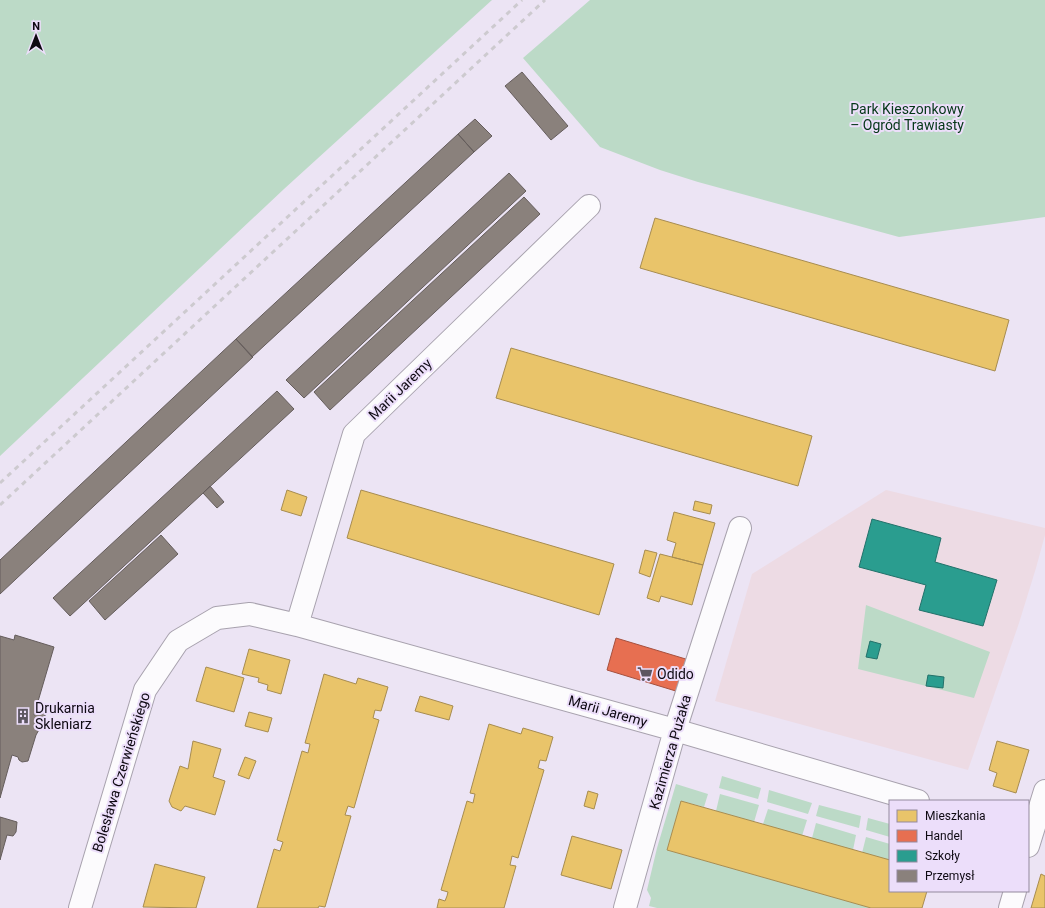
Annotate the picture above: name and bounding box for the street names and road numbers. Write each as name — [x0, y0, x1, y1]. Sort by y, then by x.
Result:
street label: Marii Jaremy — [365, 355, 435, 423]
street label: Bolesława Czerwieńskiego — [89, 690, 153, 854]
street label: Marii Jaremy — [567, 692, 650, 730]
street label: Kazimierza Pużaka — [646, 693, 694, 811]

